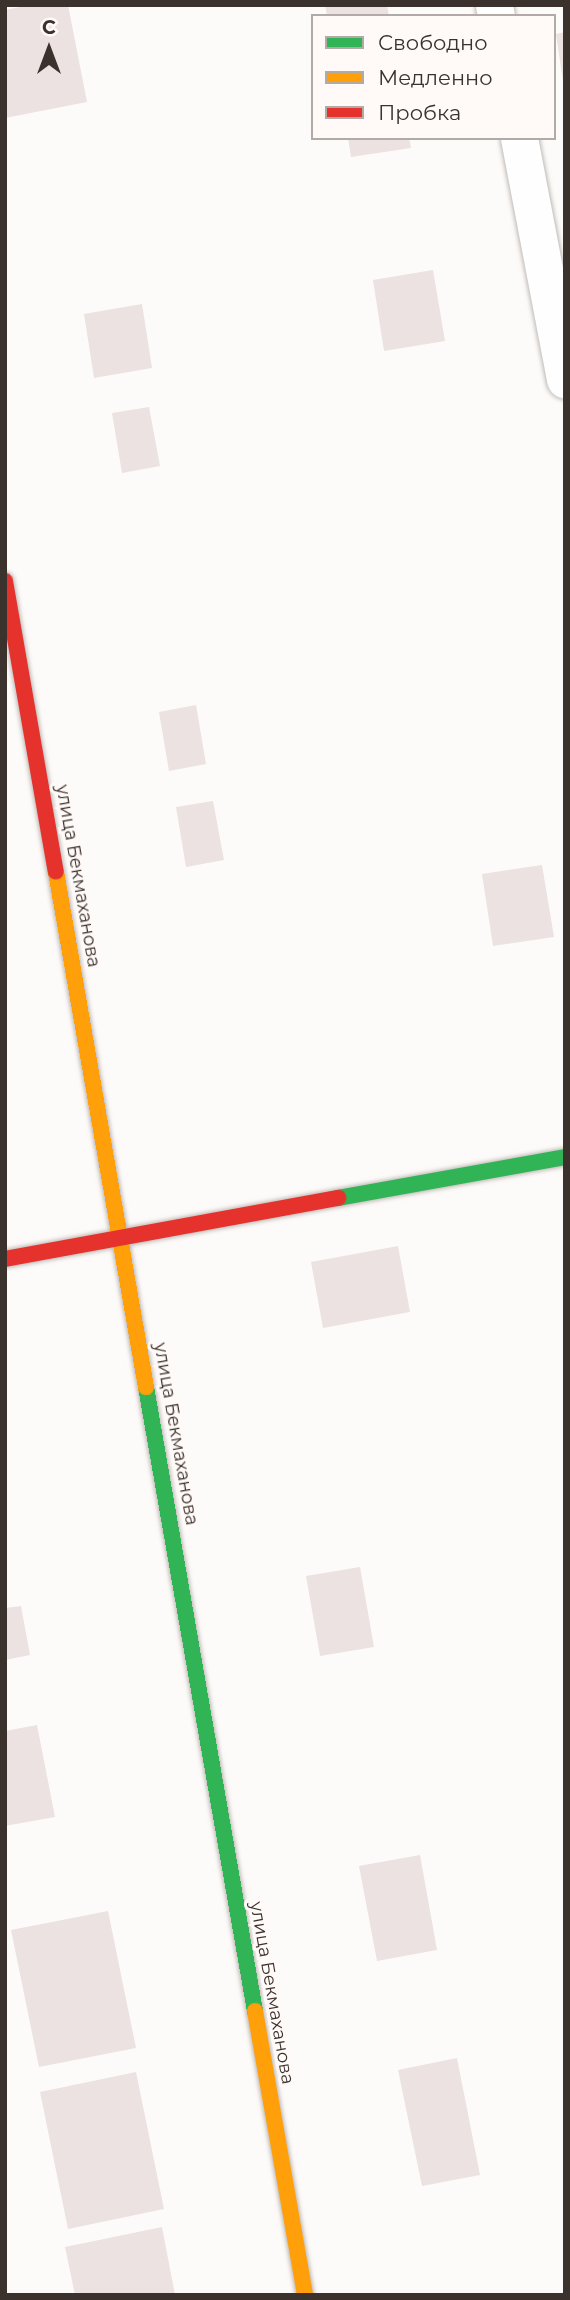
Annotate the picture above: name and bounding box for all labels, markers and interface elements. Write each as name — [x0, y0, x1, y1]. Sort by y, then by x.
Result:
north arrow — [14, 14, 84, 84]
legend — [311, 14, 556, 140]
text: С — [42, 16, 56, 39]
text: Свободно — [378, 30, 488, 55]
text: Медленно — [378, 65, 493, 90]
text: Пробка — [378, 100, 461, 125]
street label: улица Бекмаханова — [51, 783, 105, 969]
street label: улица Бекмаханова — [149, 1341, 203, 1527]
street label: улица Бекмаханова — [245, 1900, 299, 2086]

